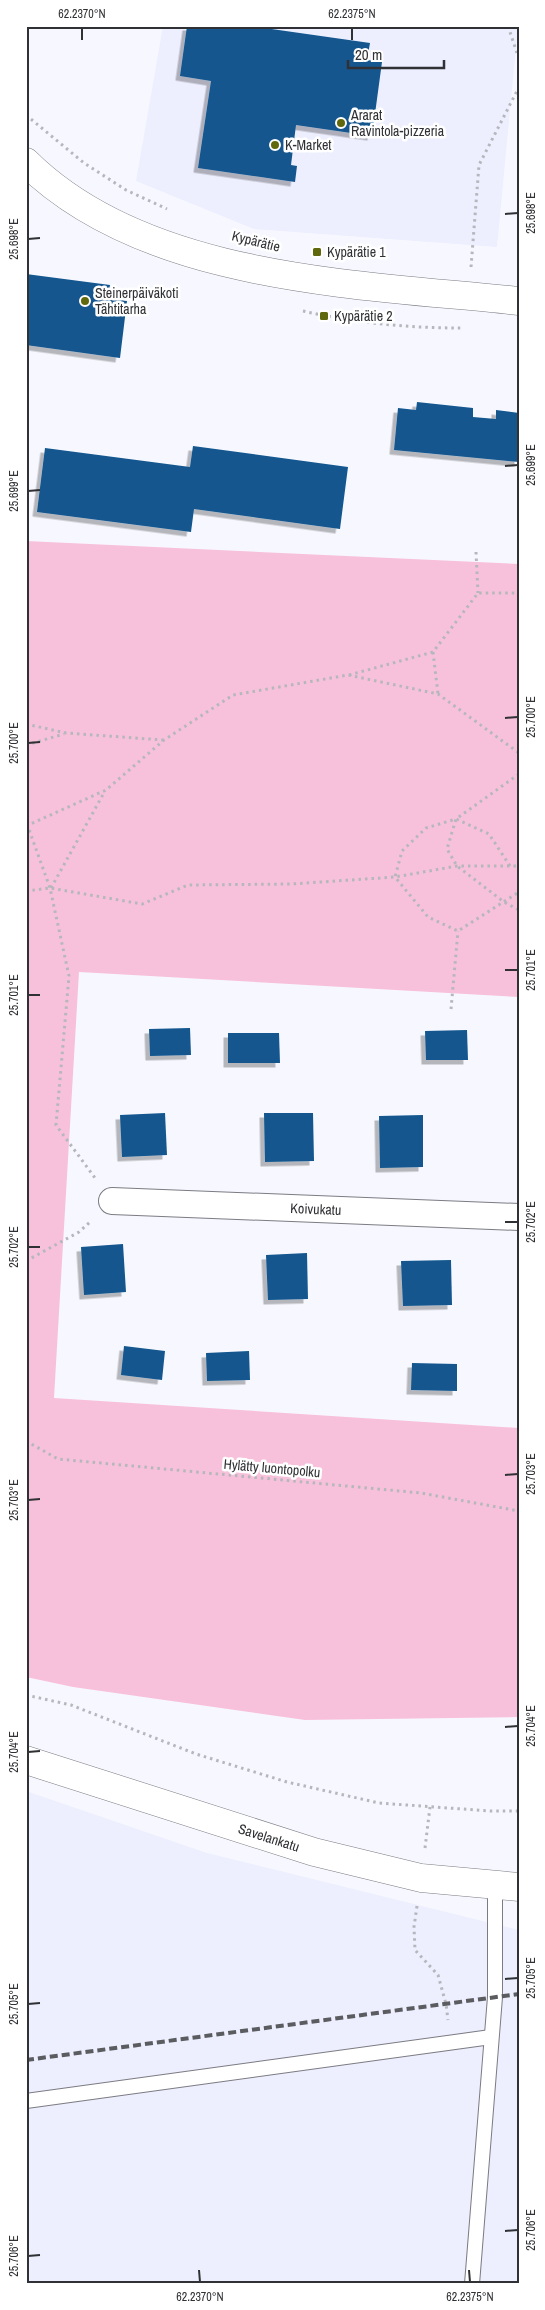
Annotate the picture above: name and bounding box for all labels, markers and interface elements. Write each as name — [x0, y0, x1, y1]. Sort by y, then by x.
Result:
text: 62.2370°N — [58, 6, 106, 22]
text: 62.2375°N — [328, 6, 376, 22]
scale bar — [348, 38, 444, 70]
text: 20 m — [355, 44, 382, 65]
place label: Ararat Ravintola-pizzeria — [350, 106, 445, 140]
marker: Ararat Ravintola-pizzeria — [335, 117, 347, 129]
place label: K-Market — [285, 136, 332, 154]
marker: K-Market — [269, 139, 281, 151]
text: 25.698°E — [523, 192, 539, 234]
text: 25.698°E — [6, 218, 22, 260]
street label: Kypärätie — [230, 226, 282, 256]
place label: Kypärätie 1 — [327, 243, 386, 261]
marker: Kypärätie 1 — [311, 246, 323, 258]
place label: Steinerpäiväkoti Tähtitarha — [95, 284, 179, 318]
marker: Steinerpäiväkoti Tähtitarha — [79, 295, 91, 307]
place label: Kypärätie 2 — [334, 307, 393, 325]
marker: Kypärätie 2 — [318, 310, 330, 322]
text: 25.699°E — [523, 444, 539, 486]
text: 25.699°E — [6, 470, 22, 512]
text: 25.700°E — [523, 696, 539, 738]
text: 25.700°E — [6, 722, 22, 764]
text: 25.701°E — [523, 949, 539, 991]
text: 25.701°E — [6, 974, 22, 1016]
street label: Koivukatu — [290, 1199, 342, 1219]
text: 25.702°E — [523, 1201, 539, 1243]
text: 25.702°E — [6, 1226, 22, 1268]
text: 25.703°E — [523, 1453, 539, 1495]
street label: Hylätty luontopolku — [223, 1455, 321, 1481]
text: 25.703°E — [6, 1479, 22, 1521]
text: 25.704°E — [523, 1705, 539, 1747]
text: 25.704°E — [6, 1731, 22, 1773]
street label: Savelankatu — [236, 1819, 302, 1856]
text: 25.705°E — [523, 1957, 539, 1999]
text: 25.705°E — [6, 1983, 22, 2025]
text: 25.706°E — [523, 2209, 539, 2251]
text: 25.706°E — [6, 2235, 22, 2277]
text: 62.2370°N — [176, 2289, 224, 2305]
text: 62.2375°N — [446, 2289, 494, 2305]

